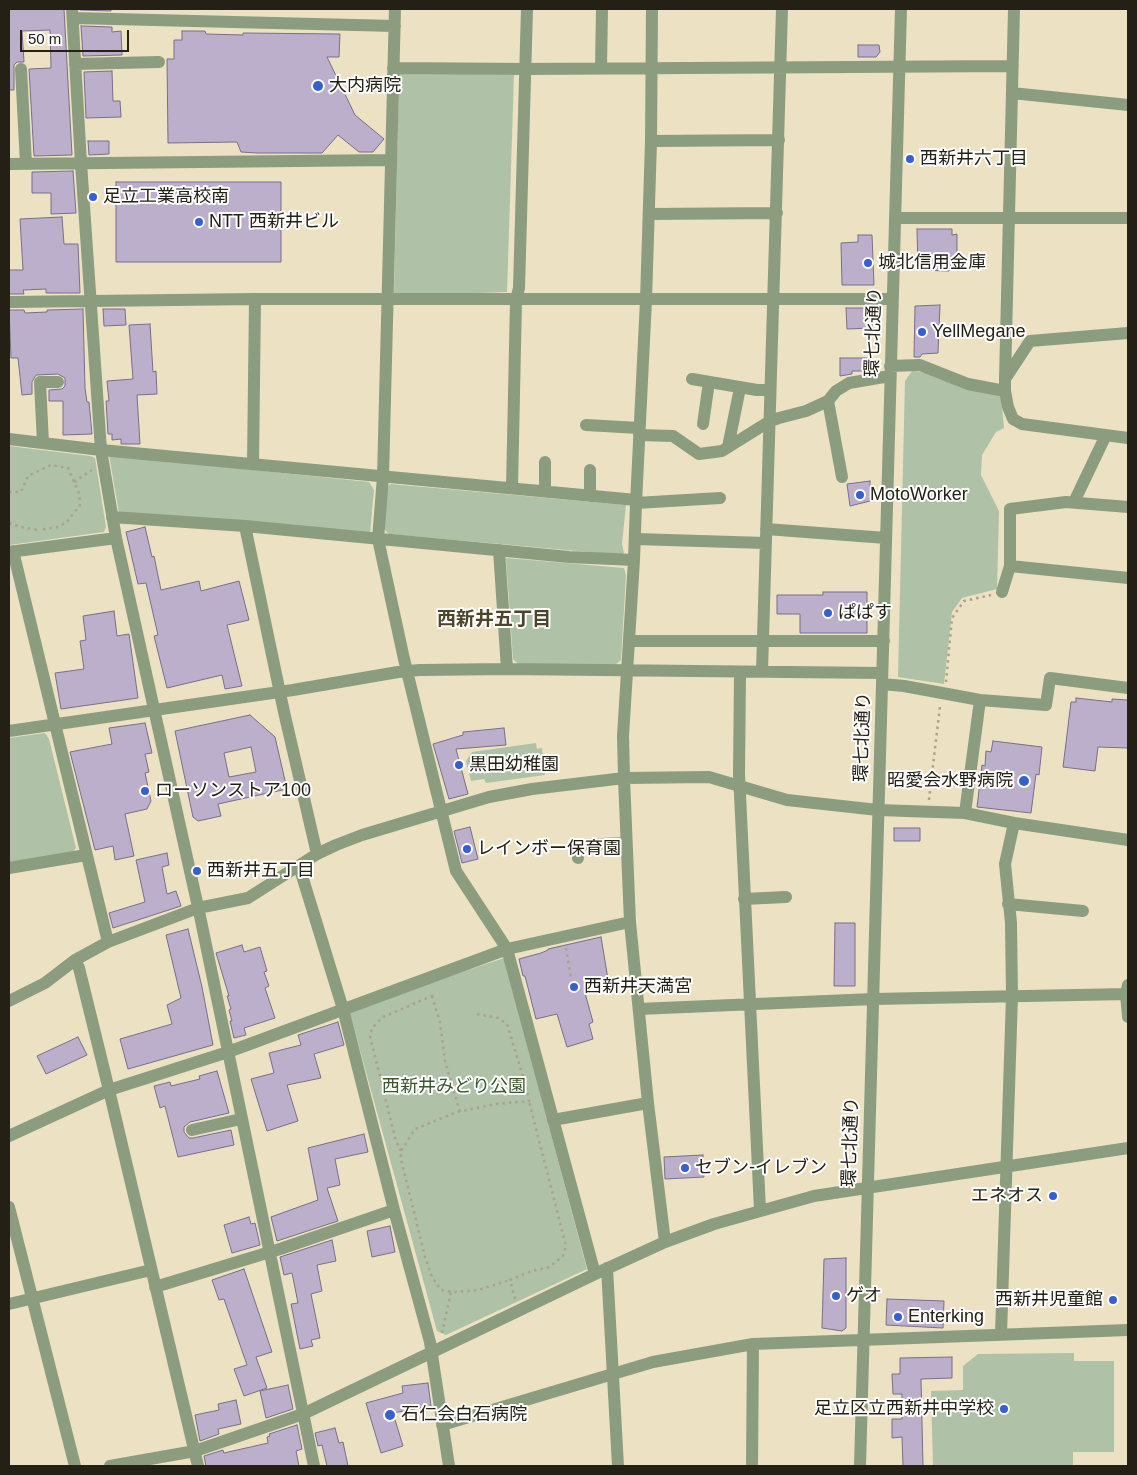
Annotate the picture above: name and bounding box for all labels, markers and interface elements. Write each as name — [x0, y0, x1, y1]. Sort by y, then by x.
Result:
scale bar — [22, 20, 131, 52]
text: 50 m — [28, 30, 61, 47]
place label: 大内病院 — [329, 75, 401, 97]
marker: 大内病院 — [311, 79, 325, 93]
place label: 西新井六丁目 — [920, 148, 1028, 170]
marker: 西新井六丁目 — [904, 153, 916, 165]
place label: 足立工業高校南 — [103, 186, 229, 208]
marker: 足立工業高校南 — [87, 191, 99, 203]
place label: NTT 西新井ビル — [209, 211, 339, 233]
marker: NTT 西新井ビル — [193, 216, 205, 228]
place label: 城北信用金庫 — [878, 252, 986, 274]
marker: 城北信用金庫 — [862, 257, 874, 269]
street label: 環七北通り — [862, 287, 886, 377]
place label: YellMegane — [932, 321, 1025, 343]
marker: YellMegane — [916, 326, 928, 338]
place label: MotoWorker — [870, 484, 968, 506]
marker: MotoWorker — [854, 489, 866, 501]
place label: ぱぱす — [838, 602, 892, 624]
marker: ぱぱす — [822, 607, 834, 619]
district label: 西新井五丁目 — [437, 609, 551, 631]
street label: 環七北通り — [851, 692, 875, 782]
place label: 黒田幼稚園 — [469, 754, 559, 776]
marker: 黒田幼稚園 — [453, 759, 465, 771]
place label: 昭愛会水野病院 — [887, 770, 1013, 792]
marker: 昭愛会水野病院 — [1017, 774, 1031, 788]
place label: ローソンストア100 — [155, 780, 311, 802]
marker: ローソンストア100 — [139, 785, 151, 797]
place label: レインボー保育園 — [477, 838, 621, 860]
marker: レインボー保育園 — [461, 843, 473, 855]
place label: 西新井五丁目 — [207, 860, 315, 882]
marker: 西新井五丁目 — [191, 865, 203, 877]
place label: 西新井天満宮 — [584, 976, 692, 998]
marker: 西新井天満宮 — [568, 981, 580, 993]
park label: 西新井みどり公園 — [382, 1076, 526, 1098]
street label: 環七北通り — [839, 1097, 863, 1187]
place label: セブン-イレブン — [695, 1157, 827, 1179]
marker: セブン-イレブン — [679, 1162, 691, 1174]
place label: エネオス — [971, 1185, 1043, 1207]
marker: エネオス — [1047, 1190, 1059, 1202]
place label: ゲオ — [846, 1285, 882, 1307]
place label: 西新井児童館 — [995, 1289, 1103, 1311]
marker: ゲオ — [830, 1290, 842, 1302]
marker: 西新井児童館 — [1107, 1294, 1119, 1306]
place label: Enterking — [908, 1306, 984, 1328]
marker: Enterking — [892, 1311, 904, 1323]
place label: 足立区立西新井中学校 — [814, 1398, 994, 1420]
marker: 足立区立西新井中学校 — [998, 1403, 1010, 1415]
place label: 石仁会白石病院 — [401, 1404, 527, 1426]
marker: 石仁会白石病院 — [383, 1408, 397, 1422]

